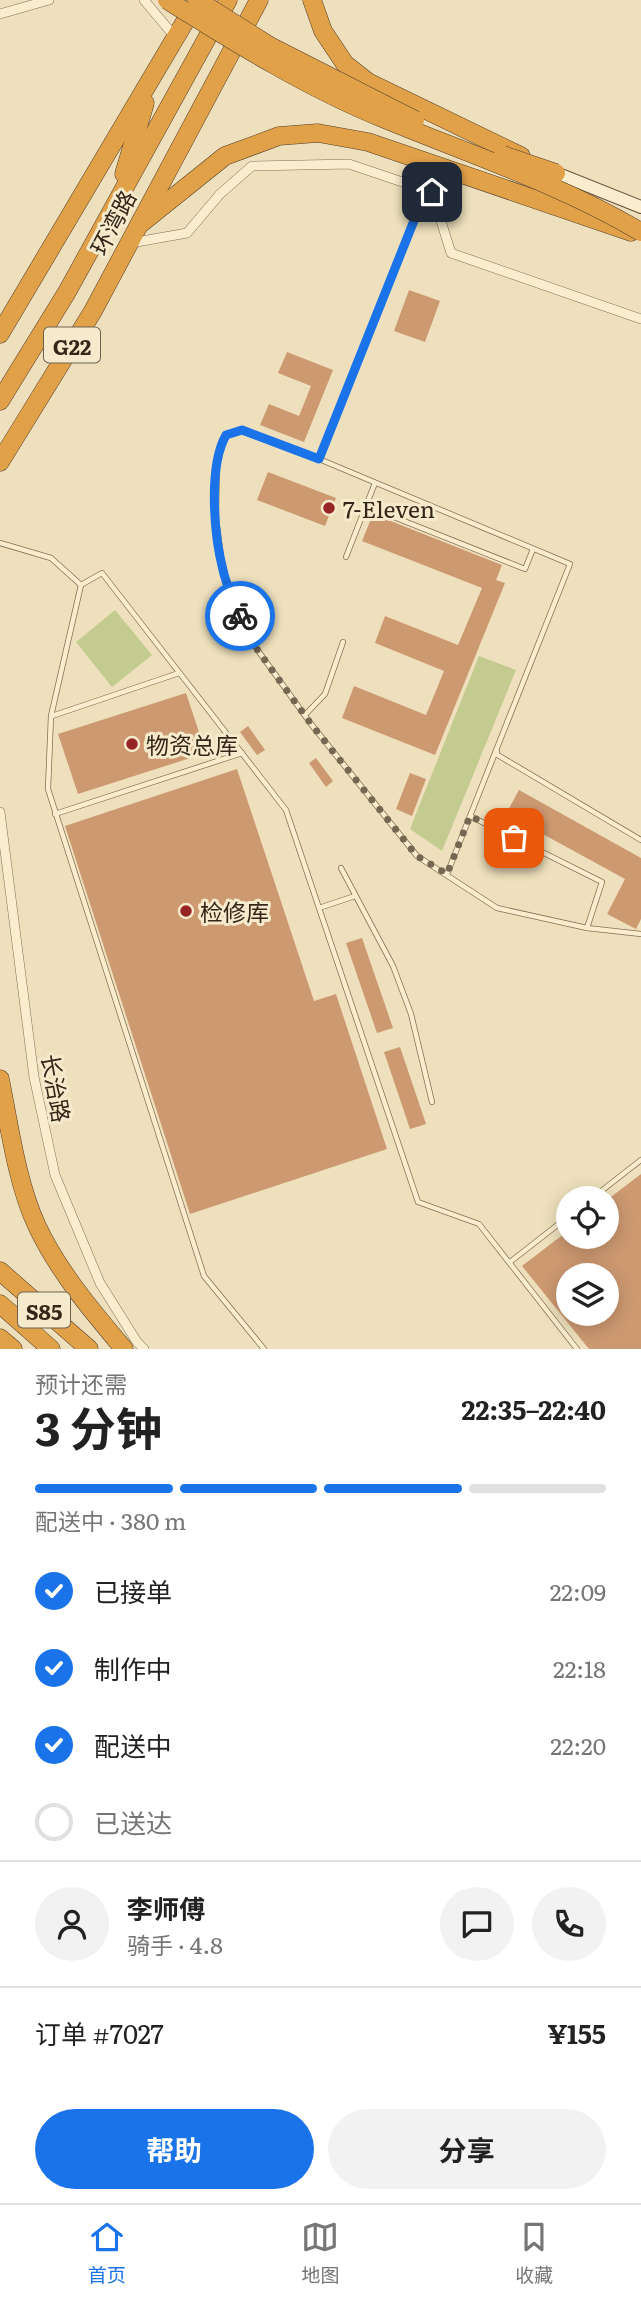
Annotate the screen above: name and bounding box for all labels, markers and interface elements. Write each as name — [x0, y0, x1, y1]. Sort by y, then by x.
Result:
pin — [402, 162, 462, 222]
icon: home — [413, 173, 451, 211]
street label: 环湾路 — [81, 184, 143, 260]
road number: G22 — [44, 328, 100, 362]
place label: 7-Eleven — [343, 491, 435, 525]
marker: 7-Eleven — [321, 500, 337, 516]
courier — [205, 581, 275, 651]
icon: bike — [221, 597, 259, 635]
place label: 物资总库 — [146, 727, 238, 761]
marker: 物资总库 — [124, 736, 140, 752]
pin — [484, 808, 544, 868]
icon: bag — [495, 819, 533, 857]
place label: 检修库 — [200, 894, 269, 928]
marker: 检修库 — [178, 903, 194, 919]
street label: 长治路 — [34, 1051, 80, 1125]
map controls — [556, 1186, 619, 1326]
button: locate — [556, 1186, 619, 1249]
button: layers — [556, 1263, 619, 1326]
road number: S85 — [18, 1292, 70, 1328]
text: 预计还需 — [35, 1366, 127, 1400]
text: 22:35–22:40 — [462, 1389, 606, 1428]
text: 3 分钟 — [35, 1392, 162, 1460]
text: 配送中 · 380 m — [35, 1503, 186, 1537]
text: 已接单 — [94, 1571, 172, 1610]
icon: check — [35, 1572, 73, 1610]
text: 22:09 — [550, 1574, 606, 1608]
text: 制作中 — [94, 1648, 172, 1687]
icon: check — [35, 1649, 73, 1687]
text: 22:18 — [553, 1651, 606, 1685]
text: 配送中 — [94, 1725, 172, 1764]
icon: check — [35, 1726, 73, 1764]
text: 22:20 — [550, 1728, 606, 1762]
text: 已送达 — [94, 1802, 172, 1841]
button: person — [35, 1887, 109, 1961]
button: chat — [440, 1887, 514, 1961]
button: phone — [532, 1887, 606, 1961]
text: 李师傅 — [127, 1888, 205, 1927]
text: 骑手 · 4.8 — [127, 1927, 223, 1961]
text: 订单 #7027 — [35, 2013, 164, 2052]
text: ¥155 — [548, 2013, 606, 2052]
button: 帮助 — [35, 2109, 314, 2189]
button: 分享 — [328, 2109, 606, 2189]
tab: 首页 — [88, 2218, 126, 2288]
tab: 地图 — [301, 2218, 339, 2288]
tab: 收藏 — [515, 2218, 553, 2288]

